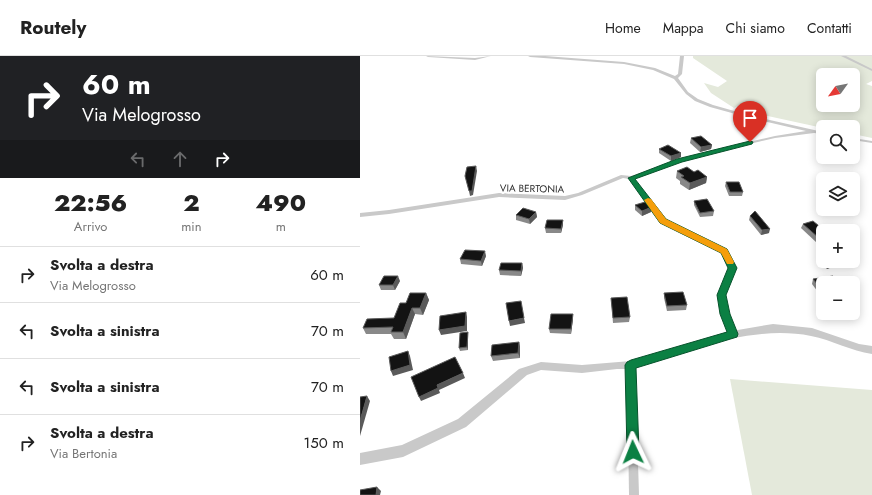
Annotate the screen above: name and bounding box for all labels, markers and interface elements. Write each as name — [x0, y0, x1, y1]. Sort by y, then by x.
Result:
text: Routely — [20, 14, 86, 41]
text: Home — [605, 18, 641, 38]
text: Mappa — [663, 18, 704, 38]
text: Chi siamo — [726, 18, 785, 38]
text: Contatti — [807, 18, 852, 38]
text: 60 m — [82, 64, 151, 105]
north arrow — [816, 68, 860, 112]
map controls — [816, 68, 860, 320]
icon: right — [16, 72, 68, 124]
pin — [733, 101, 767, 142]
text: Via Melogrosso — [82, 102, 201, 128]
icon: arrive — [739, 107, 761, 129]
button: search — [816, 120, 860, 164]
icon: left — [127, 148, 149, 170]
icon: ahead — [169, 148, 191, 170]
icon: right — [211, 148, 233, 170]
button: layers — [816, 172, 860, 216]
street label: VIA BERTONIA — [500, 180, 565, 197]
text: 22:56 — [54, 185, 127, 220]
text: 2 — [183, 185, 200, 220]
text: 490 — [255, 185, 306, 220]
text: Arrivo — [74, 217, 107, 236]
text: min — [181, 217, 202, 236]
text: m — [276, 217, 286, 236]
button: + — [816, 224, 860, 268]
text: Svolta a destra — [50, 254, 154, 276]
icon: right — [16, 264, 38, 286]
text: 60 m — [310, 264, 344, 286]
text: Via Melogrosso — [50, 276, 136, 295]
button: − — [816, 276, 860, 320]
icon: left — [16, 320, 38, 342]
text: Svolta a sinistra — [50, 320, 160, 342]
text: 70 m — [311, 320, 344, 342]
icon: left — [16, 376, 38, 398]
text: Svolta a sinistra — [50, 376, 160, 398]
text: 70 m — [311, 376, 344, 398]
text: Svolta a destra — [50, 422, 154, 444]
position arrow — [612, 431, 654, 473]
icon: right — [16, 432, 38, 454]
text: 150 m — [304, 432, 344, 454]
text: Via Bertonia — [50, 444, 117, 463]

